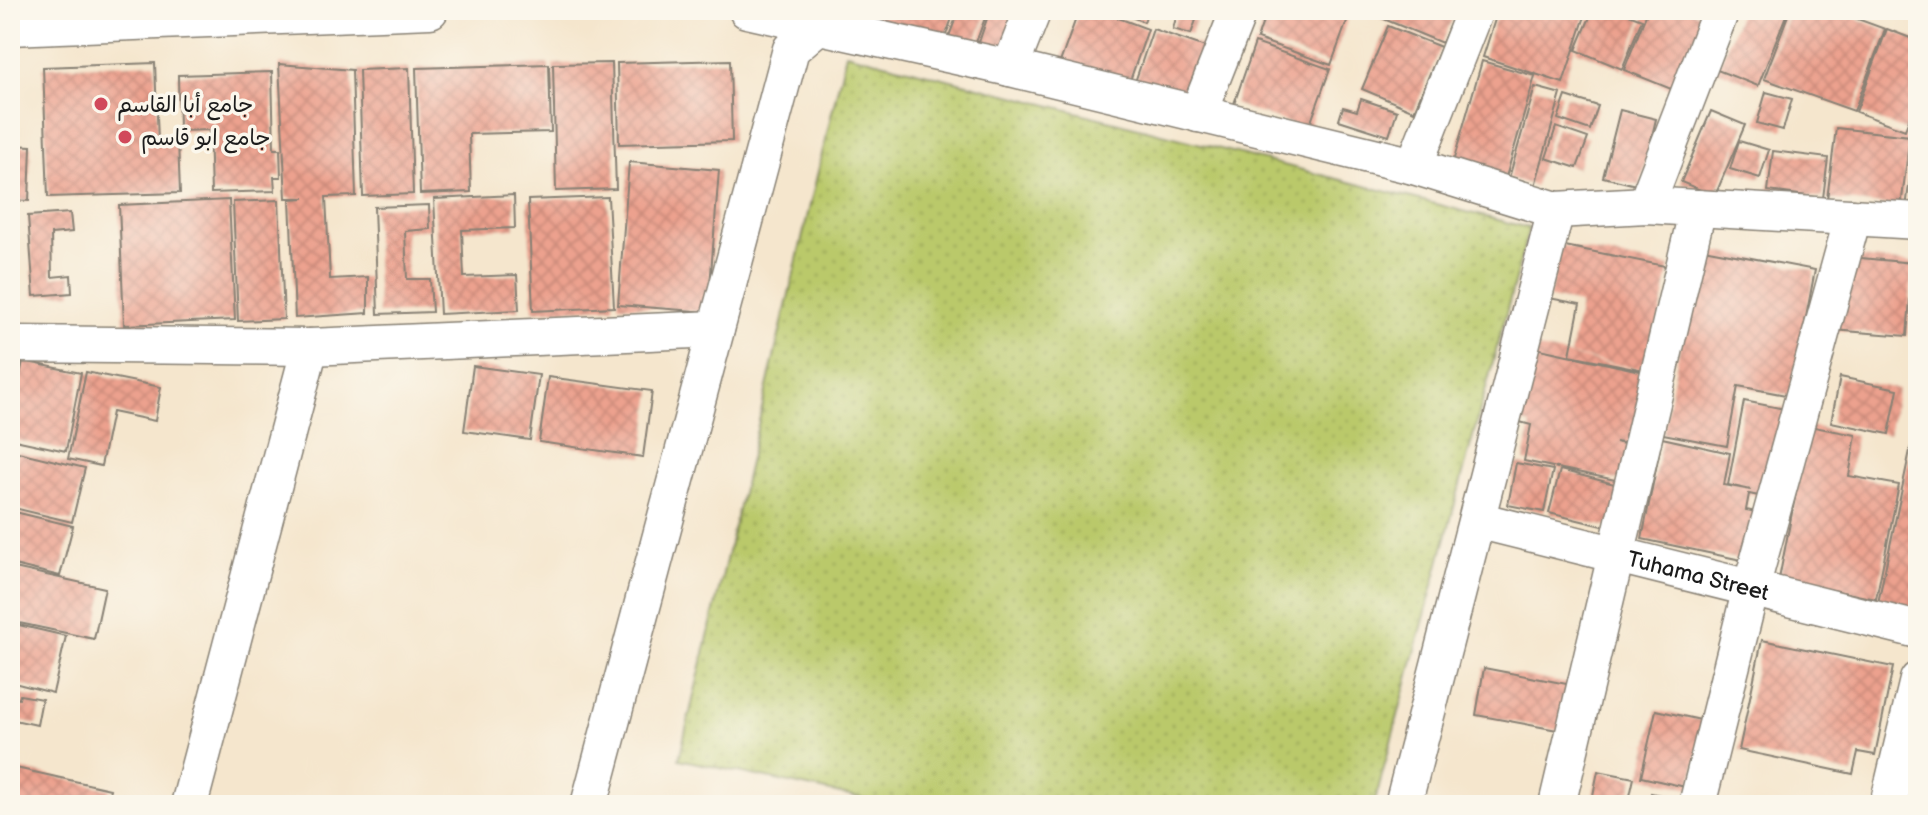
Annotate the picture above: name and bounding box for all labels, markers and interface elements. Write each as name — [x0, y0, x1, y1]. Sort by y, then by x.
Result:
place label: جامع أبا القاسم — [117, 91, 253, 121]
marker: جامع أبا القاسم — [92, 95, 110, 113]
place label: جامع ابو قاسم — [141, 125, 271, 154]
marker: جامع ابو قاسم — [116, 128, 134, 146]
street label: Tuhama Street — [1624, 546, 1772, 607]

